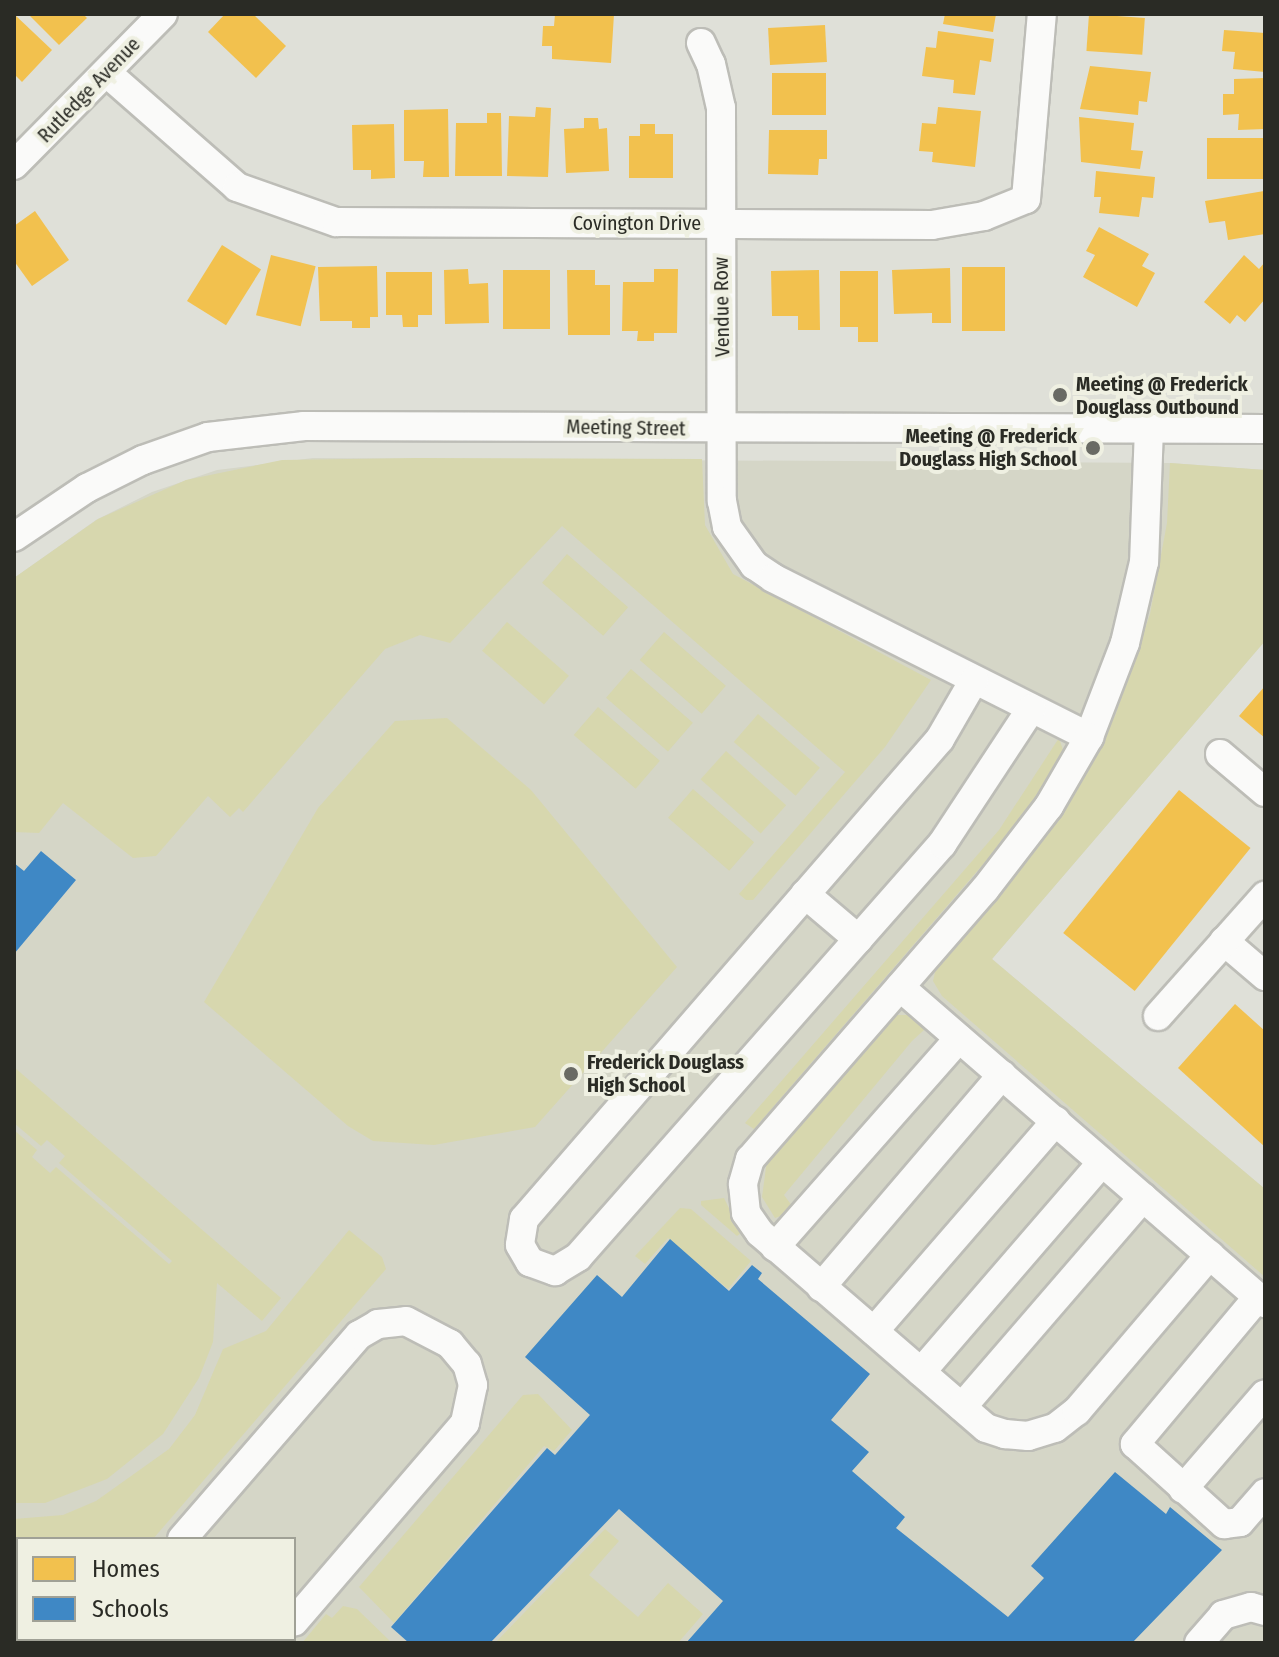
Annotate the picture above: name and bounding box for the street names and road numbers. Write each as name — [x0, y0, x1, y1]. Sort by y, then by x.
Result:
street label: Rutledge Avenue — [33, 32, 145, 148]
street label: Covington Drive — [573, 211, 701, 235]
street label: Vendue Row — [709, 257, 735, 357]
street label: Meeting Street — [566, 415, 686, 441]

